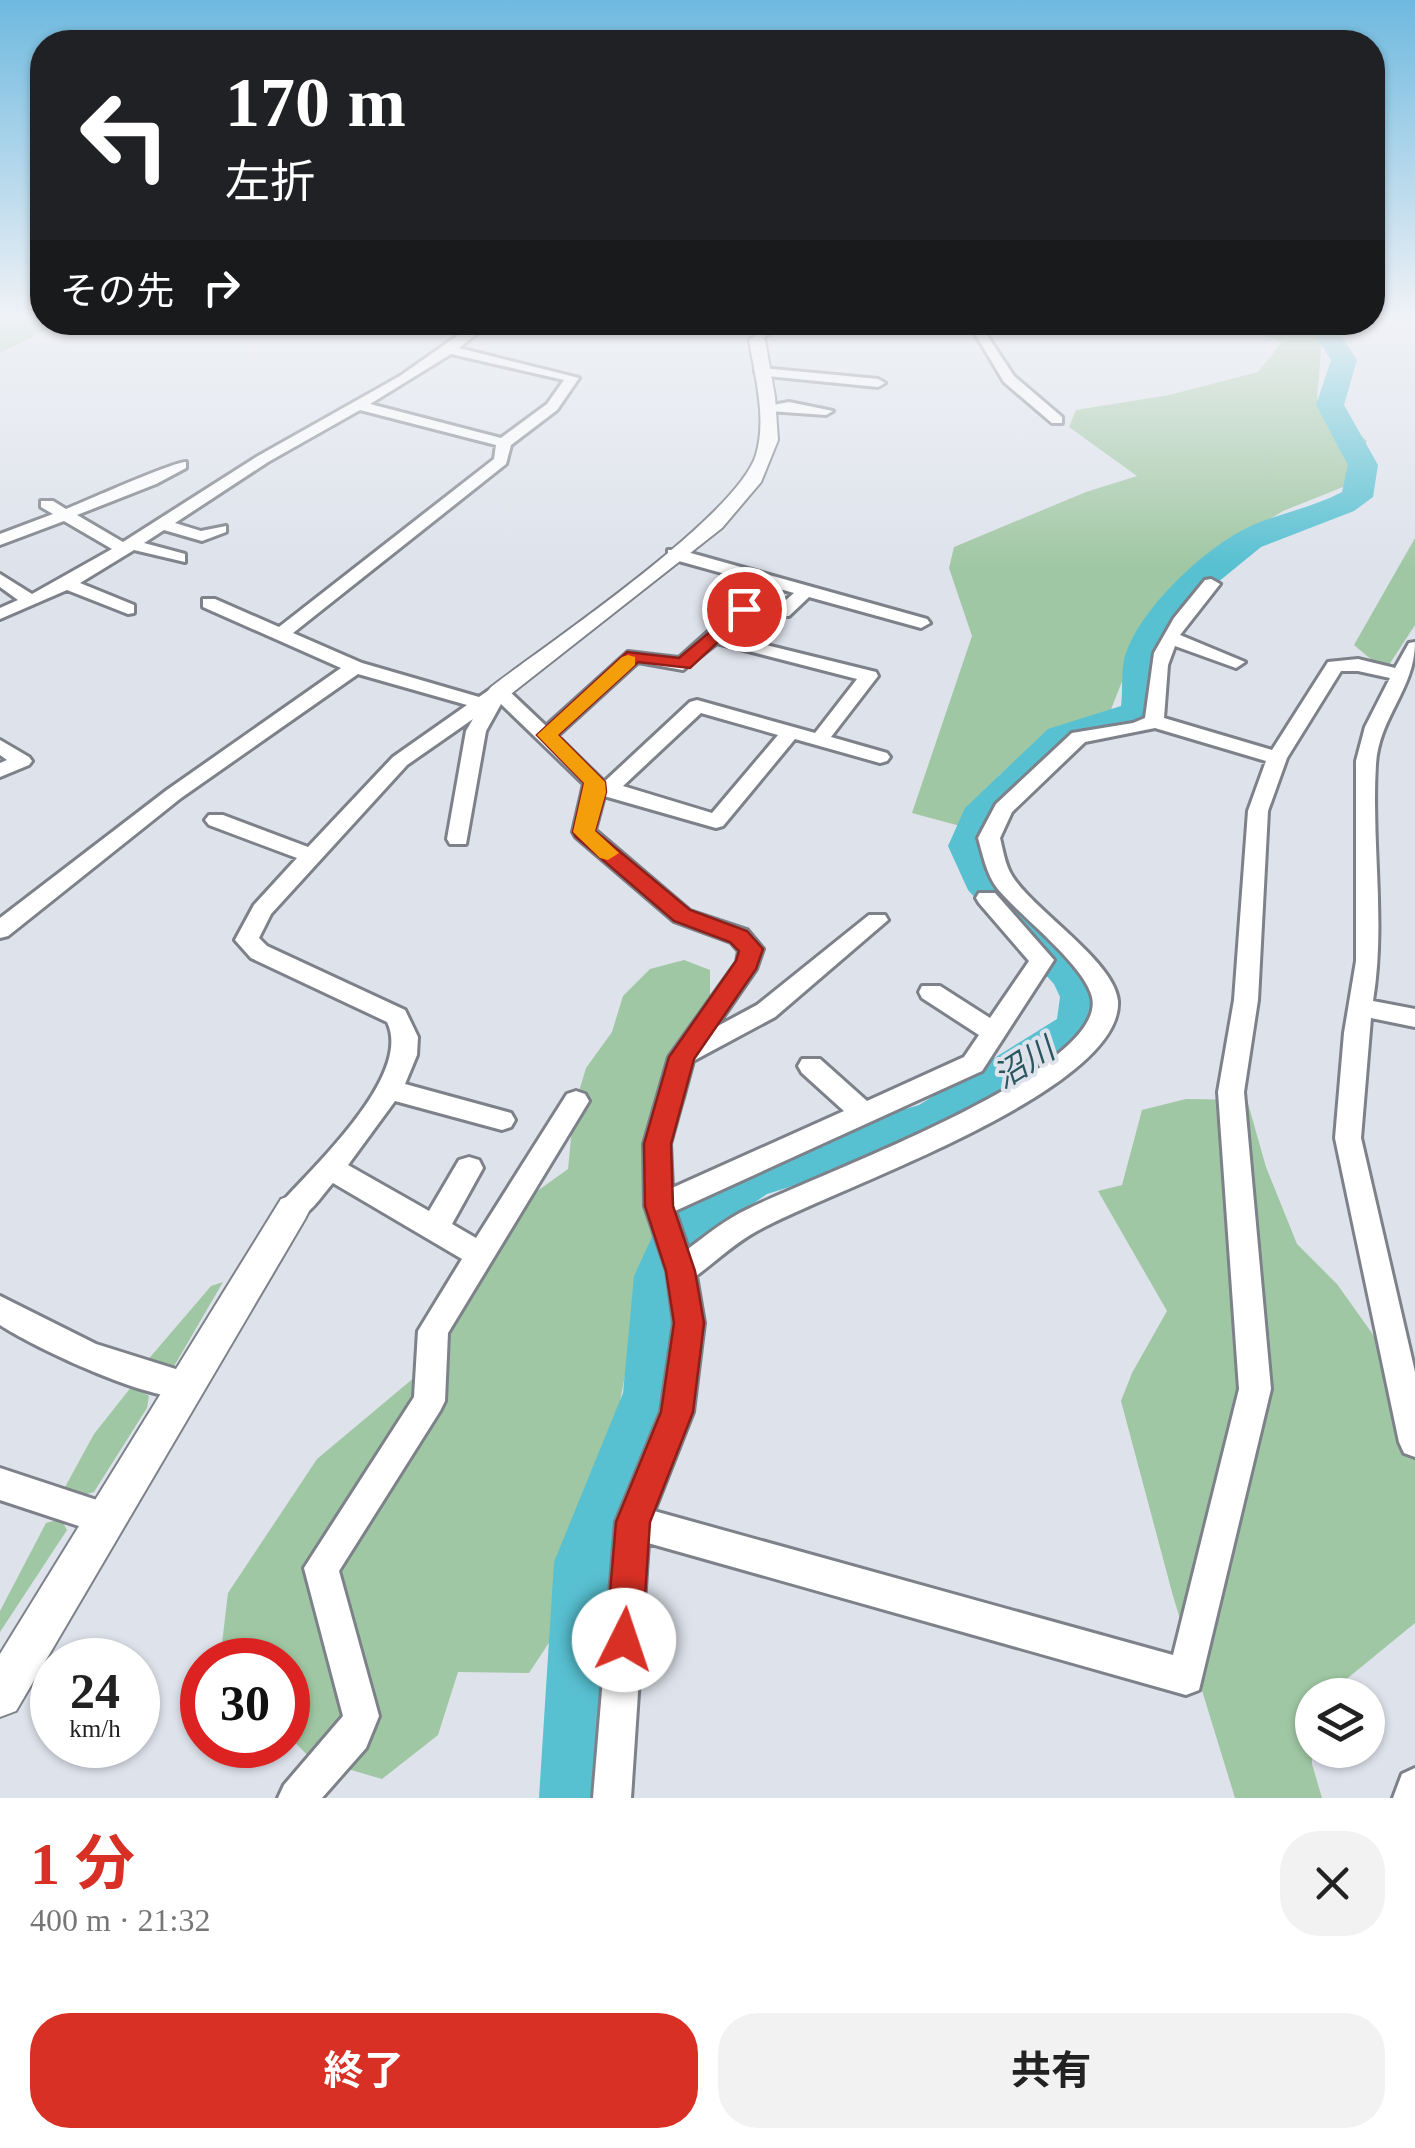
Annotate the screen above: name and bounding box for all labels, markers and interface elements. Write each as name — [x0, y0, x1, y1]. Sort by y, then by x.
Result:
text: 170 m — [225, 64, 406, 141]
icon: left — [60, 70, 190, 200]
text: 左折 — [225, 157, 315, 207]
icon: right — [194, 260, 249, 315]
text: その先 — [60, 270, 174, 312]
pin — [702, 567, 787, 652]
icon: arrive — [717, 582, 772, 637]
water label: 沼川 — [987, 1029, 1063, 1095]
position arrow — [572, 1588, 676, 1692]
speed limit sign: 30 — [180, 1638, 310, 1768]
text: 24 — [70, 1663, 120, 1719]
map controls — [1295, 1678, 1385, 1768]
button: layers — [1295, 1678, 1385, 1768]
text: km/h — [69, 1715, 121, 1742]
text: 1 分 — [30, 1831, 135, 1897]
button: close — [1280, 1831, 1385, 1936]
text: 400 m · 21:32 — [30, 1902, 210, 1938]
button: 終了 — [30, 2013, 698, 2128]
button: 共有 — [718, 2013, 1385, 2128]

